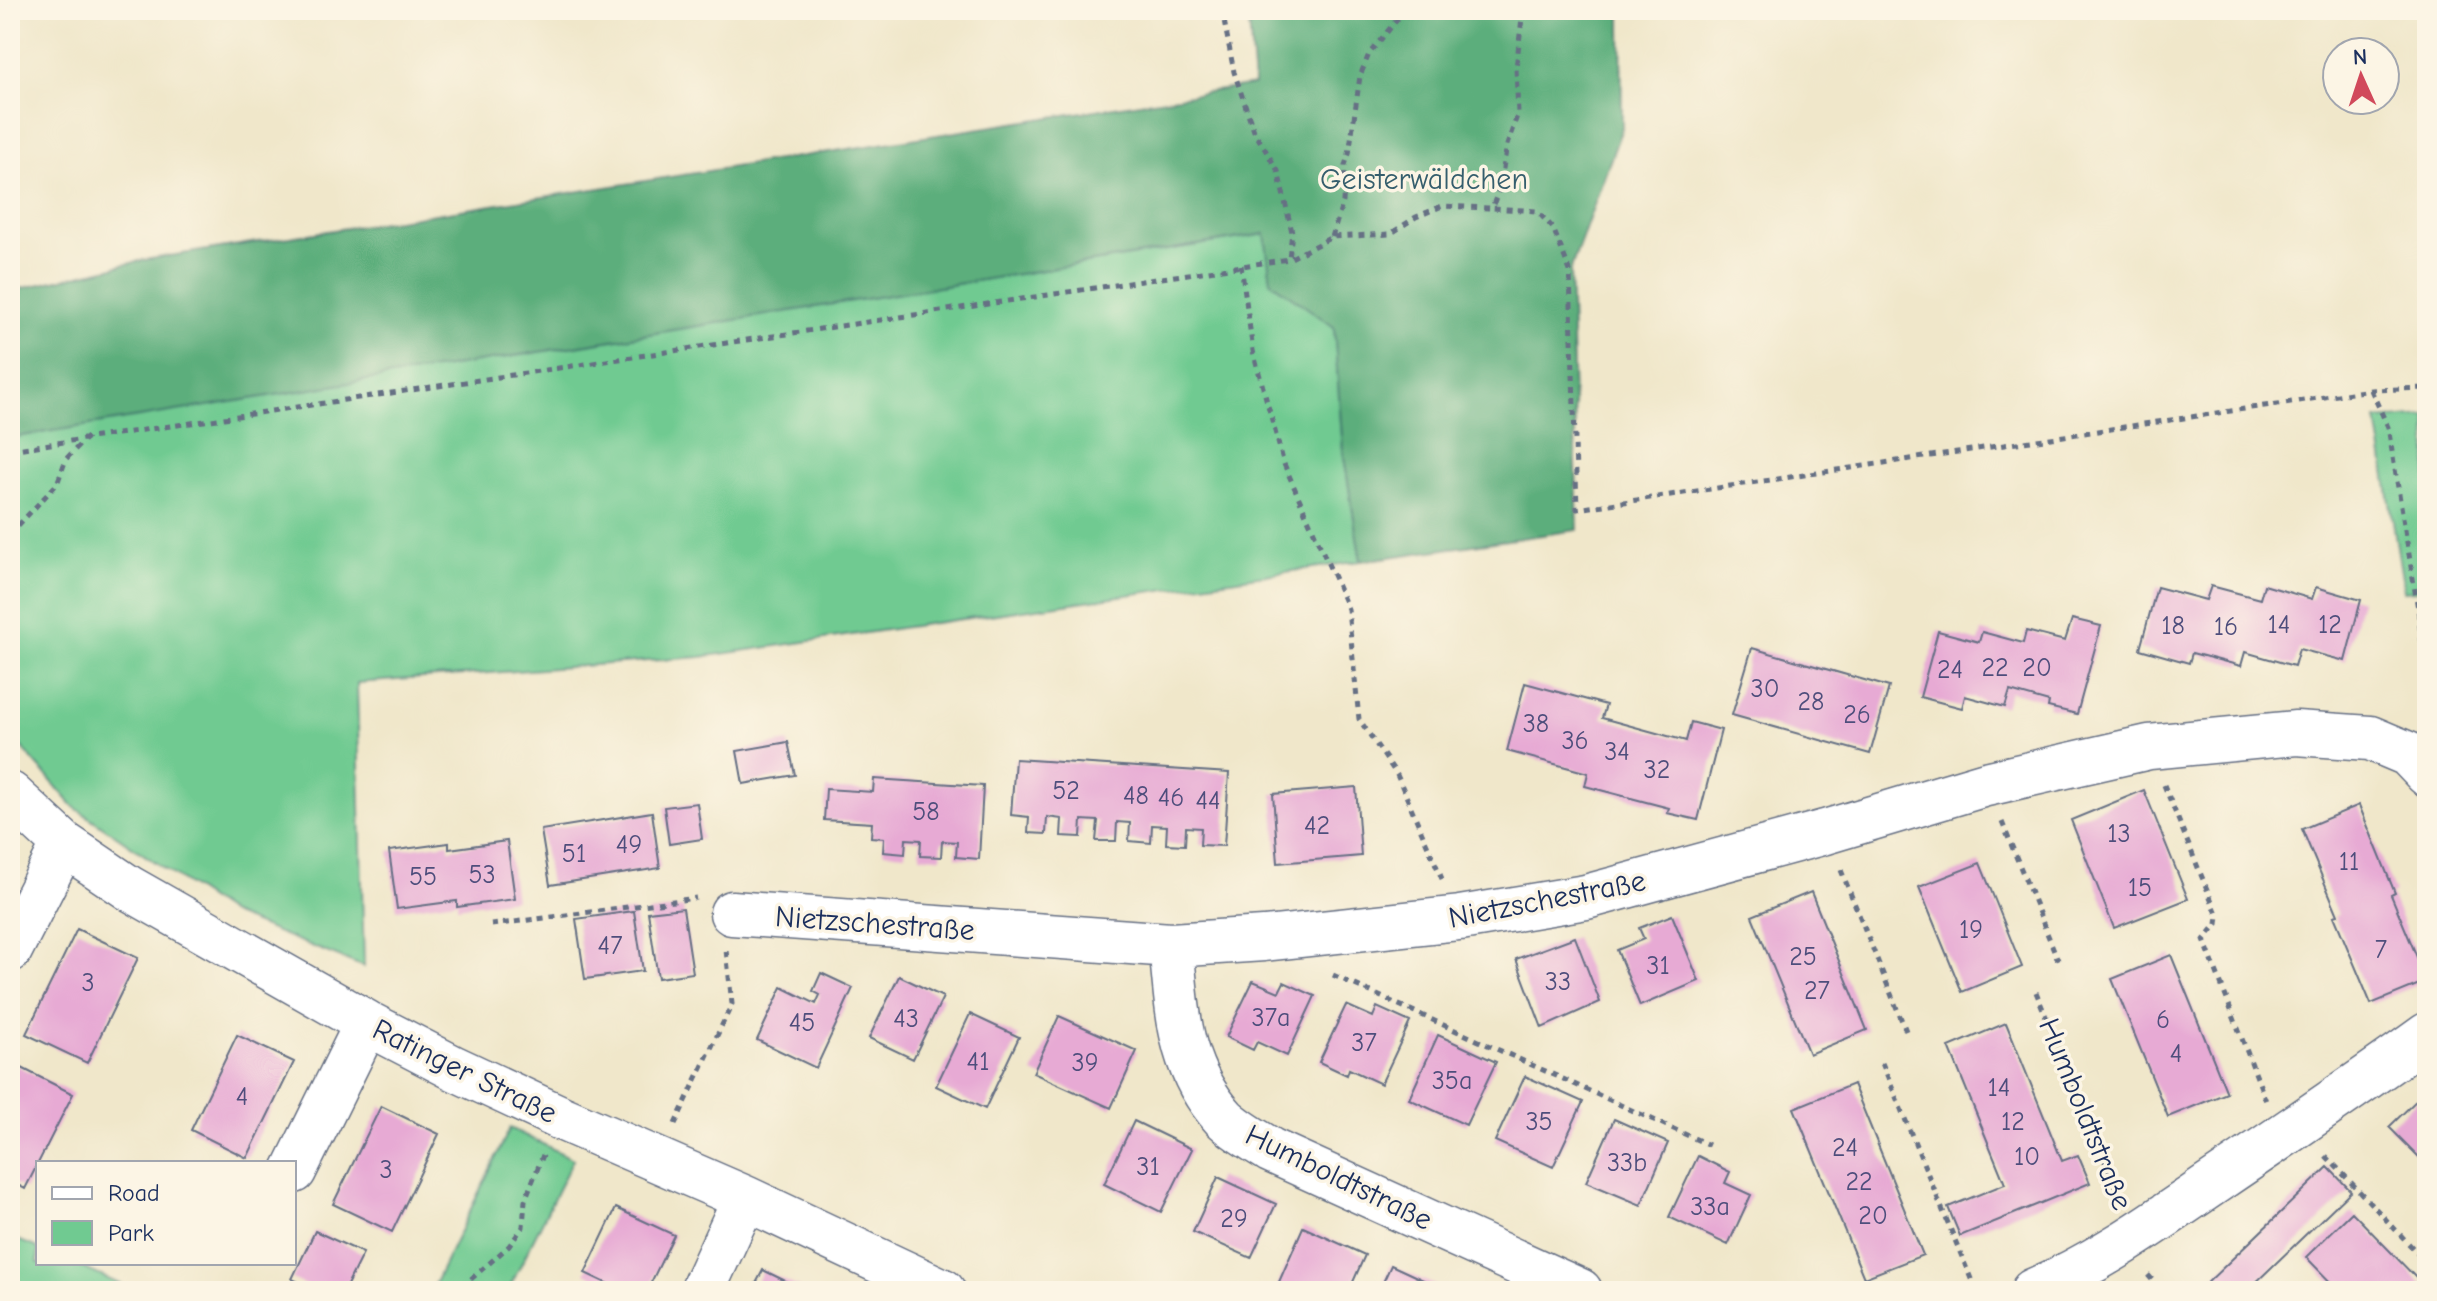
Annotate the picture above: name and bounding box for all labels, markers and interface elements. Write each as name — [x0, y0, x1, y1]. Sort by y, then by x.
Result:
north arrow — [2321, 36, 2401, 116]
text: N — [2352, 44, 2368, 70]
park label: Geisterwäldchen — [1320, 162, 1528, 197]
house number: 14 — [2268, 610, 2290, 640]
house number: 12 — [2318, 610, 2342, 640]
house number: 18 — [2161, 611, 2185, 641]
house number: 16 — [2214, 612, 2238, 642]
house number: 22 — [1981, 653, 2009, 683]
house number: 20 — [2022, 653, 2052, 683]
house number: 24 — [1937, 655, 1963, 685]
house number: 30 — [1751, 674, 1780, 704]
house number: 28 — [1798, 687, 1825, 717]
house number: 26 — [1843, 700, 1871, 730]
house number: 38 — [1523, 709, 1549, 739]
house number: 36 — [1561, 726, 1589, 756]
house number: 34 — [1604, 737, 1630, 767]
house number: 32 — [1644, 755, 1670, 785]
house number: 52 — [1052, 776, 1080, 806]
house number: 48 — [1123, 781, 1149, 811]
house number: 46 — [1158, 783, 1184, 813]
house number: 44 — [1195, 786, 1221, 816]
house number: 58 — [912, 797, 940, 827]
house number: 42 — [1304, 811, 1330, 841]
house number: 13 — [2107, 819, 2131, 849]
house number: 49 — [616, 830, 642, 860]
house number: 51 — [562, 839, 586, 869]
house number: 11 — [2339, 847, 2359, 877]
house number: 53 — [468, 860, 496, 890]
house number: 55 — [409, 862, 437, 892]
street label: Nietzschestraße — [1446, 863, 1649, 936]
house number: 15 — [2128, 873, 2152, 903]
street label: Nietzschestraße — [774, 899, 976, 948]
house number: 19 — [1959, 915, 1983, 945]
house number: 47 — [598, 931, 622, 961]
house number: 7 — [2375, 935, 2387, 965]
house number: 25 — [1789, 942, 1817, 972]
house number: 31 — [1646, 951, 1670, 981]
house number: 33 — [1545, 967, 1571, 997]
house number: 3 — [81, 968, 95, 998]
house number: 27 — [1804, 976, 1830, 1006]
house number: 37a — [1252, 1003, 1290, 1033]
house number: 43 — [893, 1004, 919, 1034]
house number: 6 — [2156, 1005, 2170, 1035]
house number: 45 — [789, 1008, 815, 1038]
street label: Ratinger Straße — [367, 1012, 563, 1131]
street label: Humboldtstraße — [2031, 1013, 2140, 1215]
house number: 37 — [1351, 1028, 1377, 1058]
house number: 4 — [2170, 1039, 2182, 1069]
house number: 41 — [967, 1047, 989, 1077]
house number: 39 — [1072, 1048, 1098, 1078]
house number: 35a — [1432, 1066, 1472, 1096]
house number: 14 — [1988, 1073, 2010, 1103]
house number: 4 — [236, 1082, 248, 1112]
house number: 35 — [1525, 1107, 1553, 1137]
house number: 12 — [2001, 1107, 2025, 1137]
street label: Humboldtstraße — [1240, 1117, 1438, 1238]
house number: 24 — [1832, 1133, 1858, 1163]
house number: 10 — [2014, 1142, 2040, 1172]
house number: 33b — [1607, 1148, 1647, 1178]
house number: 31 — [1136, 1152, 1160, 1182]
house number: 3 — [379, 1155, 393, 1185]
legend — [36, 1161, 296, 1265]
house number: 22 — [1845, 1167, 1873, 1197]
text: Road — [108, 1179, 160, 1207]
house number: 33a — [1690, 1192, 1730, 1222]
house number: 20 — [1858, 1201, 1888, 1231]
house number: 29 — [1220, 1204, 1248, 1234]
text: Park — [108, 1219, 154, 1247]

